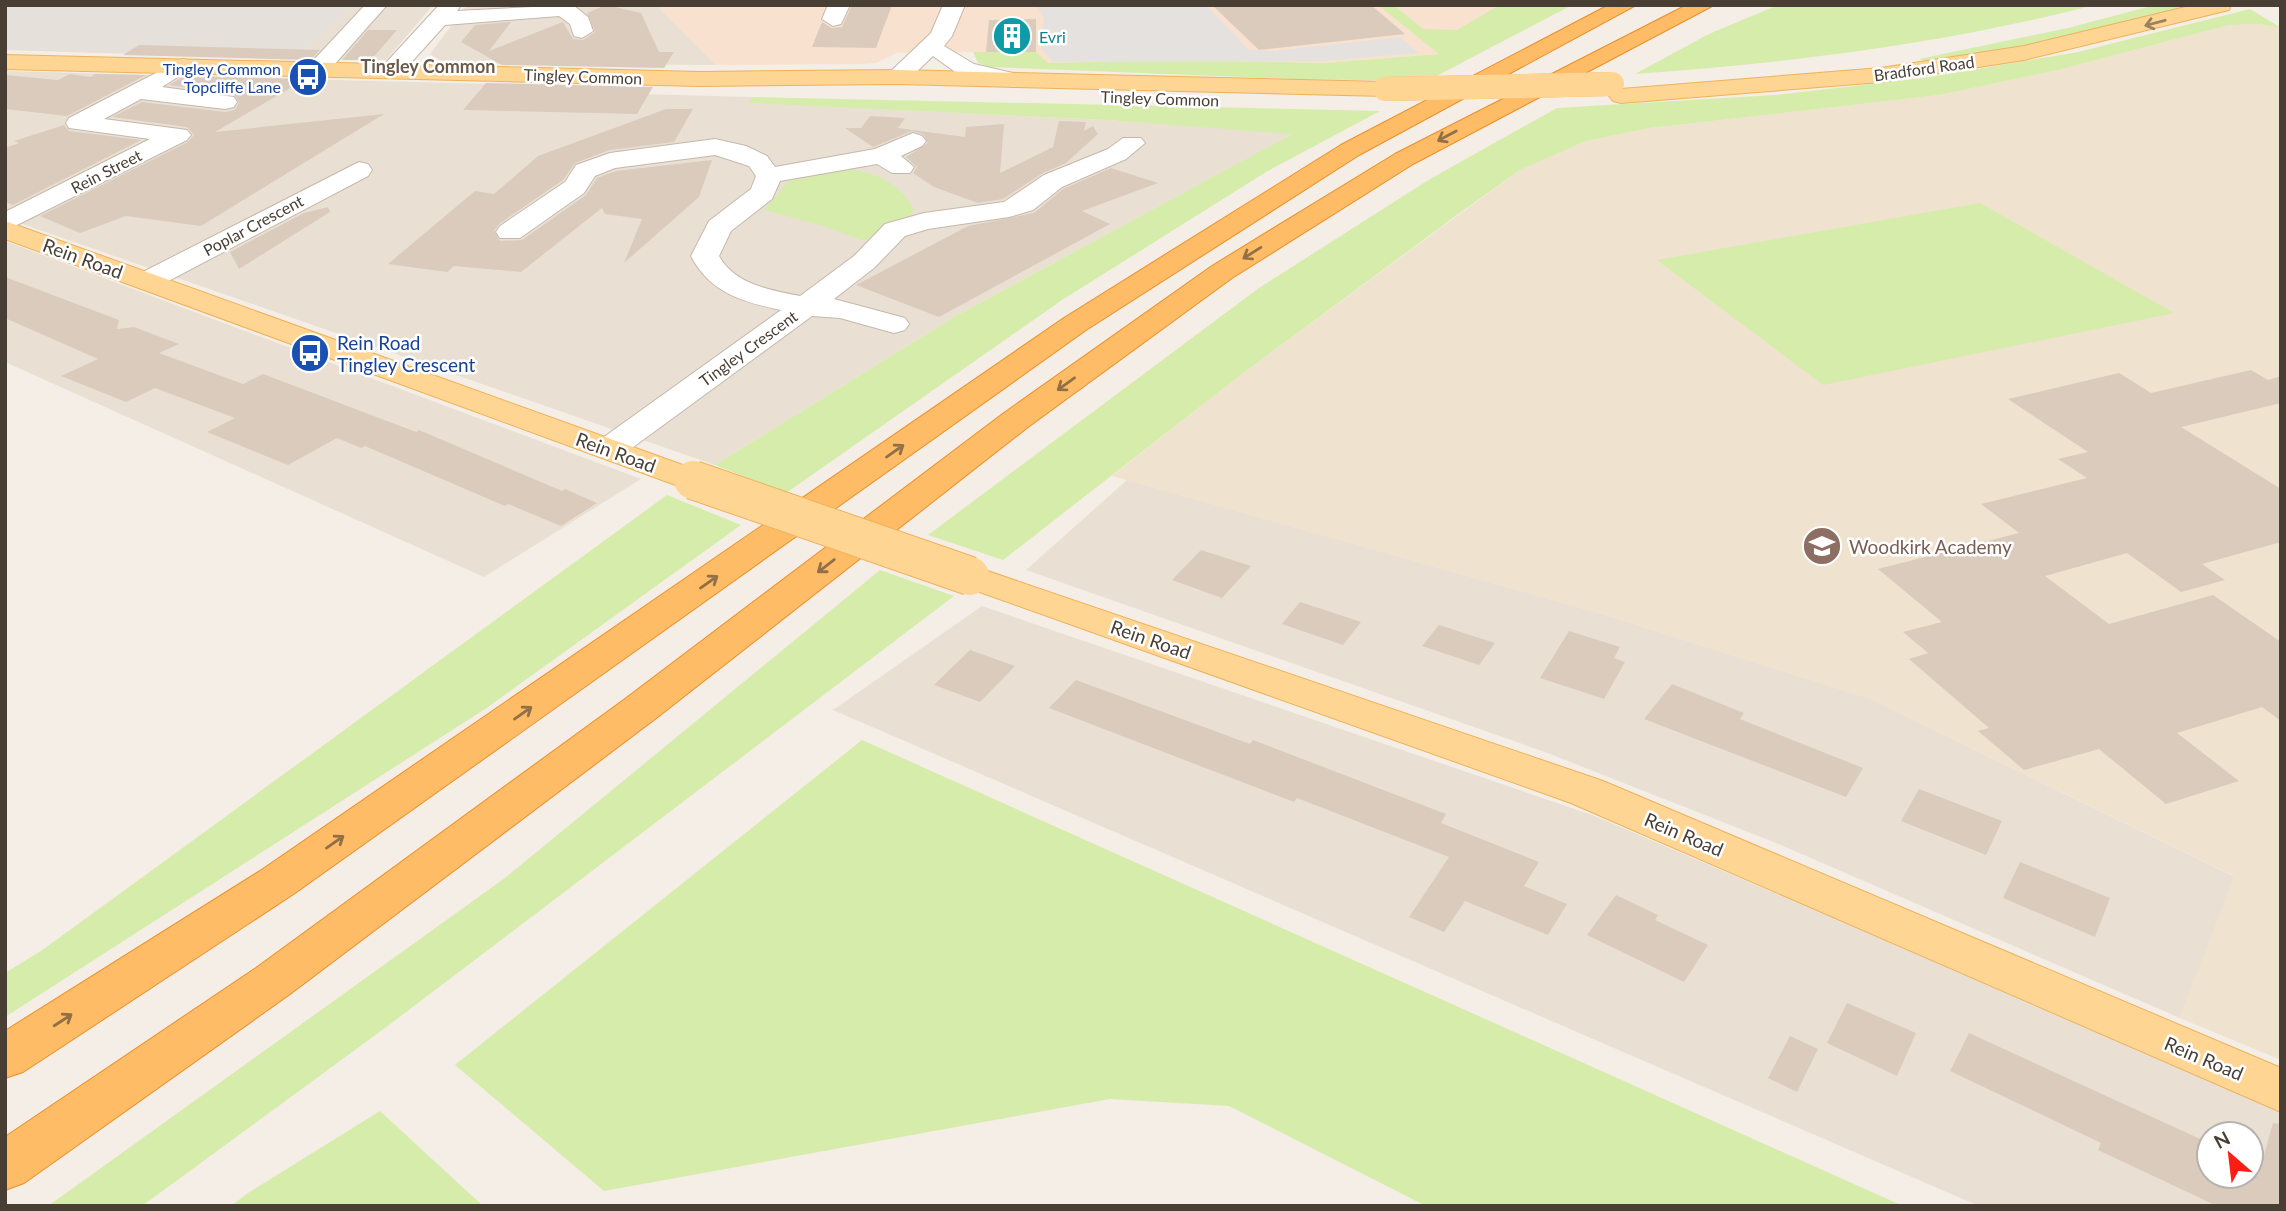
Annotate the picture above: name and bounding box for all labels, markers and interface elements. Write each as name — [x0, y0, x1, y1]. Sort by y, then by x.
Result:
building icon: Evri — [991, 15, 1033, 57]
one-way arrow — [2144, 17, 2167, 30]
place label: Evri — [1039, 27, 1066, 46]
street label: Bradford Road — [1873, 52, 1975, 84]
district label: Tingley Common — [361, 55, 495, 77]
bus stop icon: Tingley Common Topcliffe Lane — [287, 56, 329, 98]
place label: Tingley Common Topcliffe Lane — [163, 59, 281, 96]
street label: Tingley Common — [524, 64, 642, 88]
street label: Tingley Common — [1101, 86, 1219, 110]
one-way arrow — [1437, 130, 1458, 144]
street label: Rein Street — [67, 145, 145, 197]
street label: Poplar Crescent — [200, 191, 306, 259]
street label: Rein Road — [40, 233, 126, 283]
one-way arrow — [1242, 247, 1262, 261]
street label: Tingley Crescent — [695, 306, 801, 390]
place label: Rein Road Tingley Crescent — [337, 331, 475, 376]
bus stop icon: Rein Road Tingley Crescent — [289, 332, 331, 374]
one-way arrow — [1057, 377, 1076, 391]
street label: Rein Road — [573, 427, 659, 477]
one-way arrow — [885, 444, 904, 458]
school or university icon: Woodkirk Academy — [1801, 525, 1843, 567]
place label: Woodkirk Academy — [1849, 535, 2012, 558]
one-way arrow — [817, 559, 836, 574]
one-way arrow — [699, 575, 718, 589]
street label: Rein Road — [1108, 615, 1194, 663]
one-way arrow — [513, 706, 532, 720]
street label: Rein Road — [1641, 807, 1727, 861]
one-way arrow — [325, 835, 345, 849]
one-way arrow — [52, 1013, 72, 1027]
street label: Rein Road — [2161, 1031, 2247, 1085]
north arrow — [2195, 1120, 2265, 1190]
text: N — [2210, 1126, 2234, 1153]

